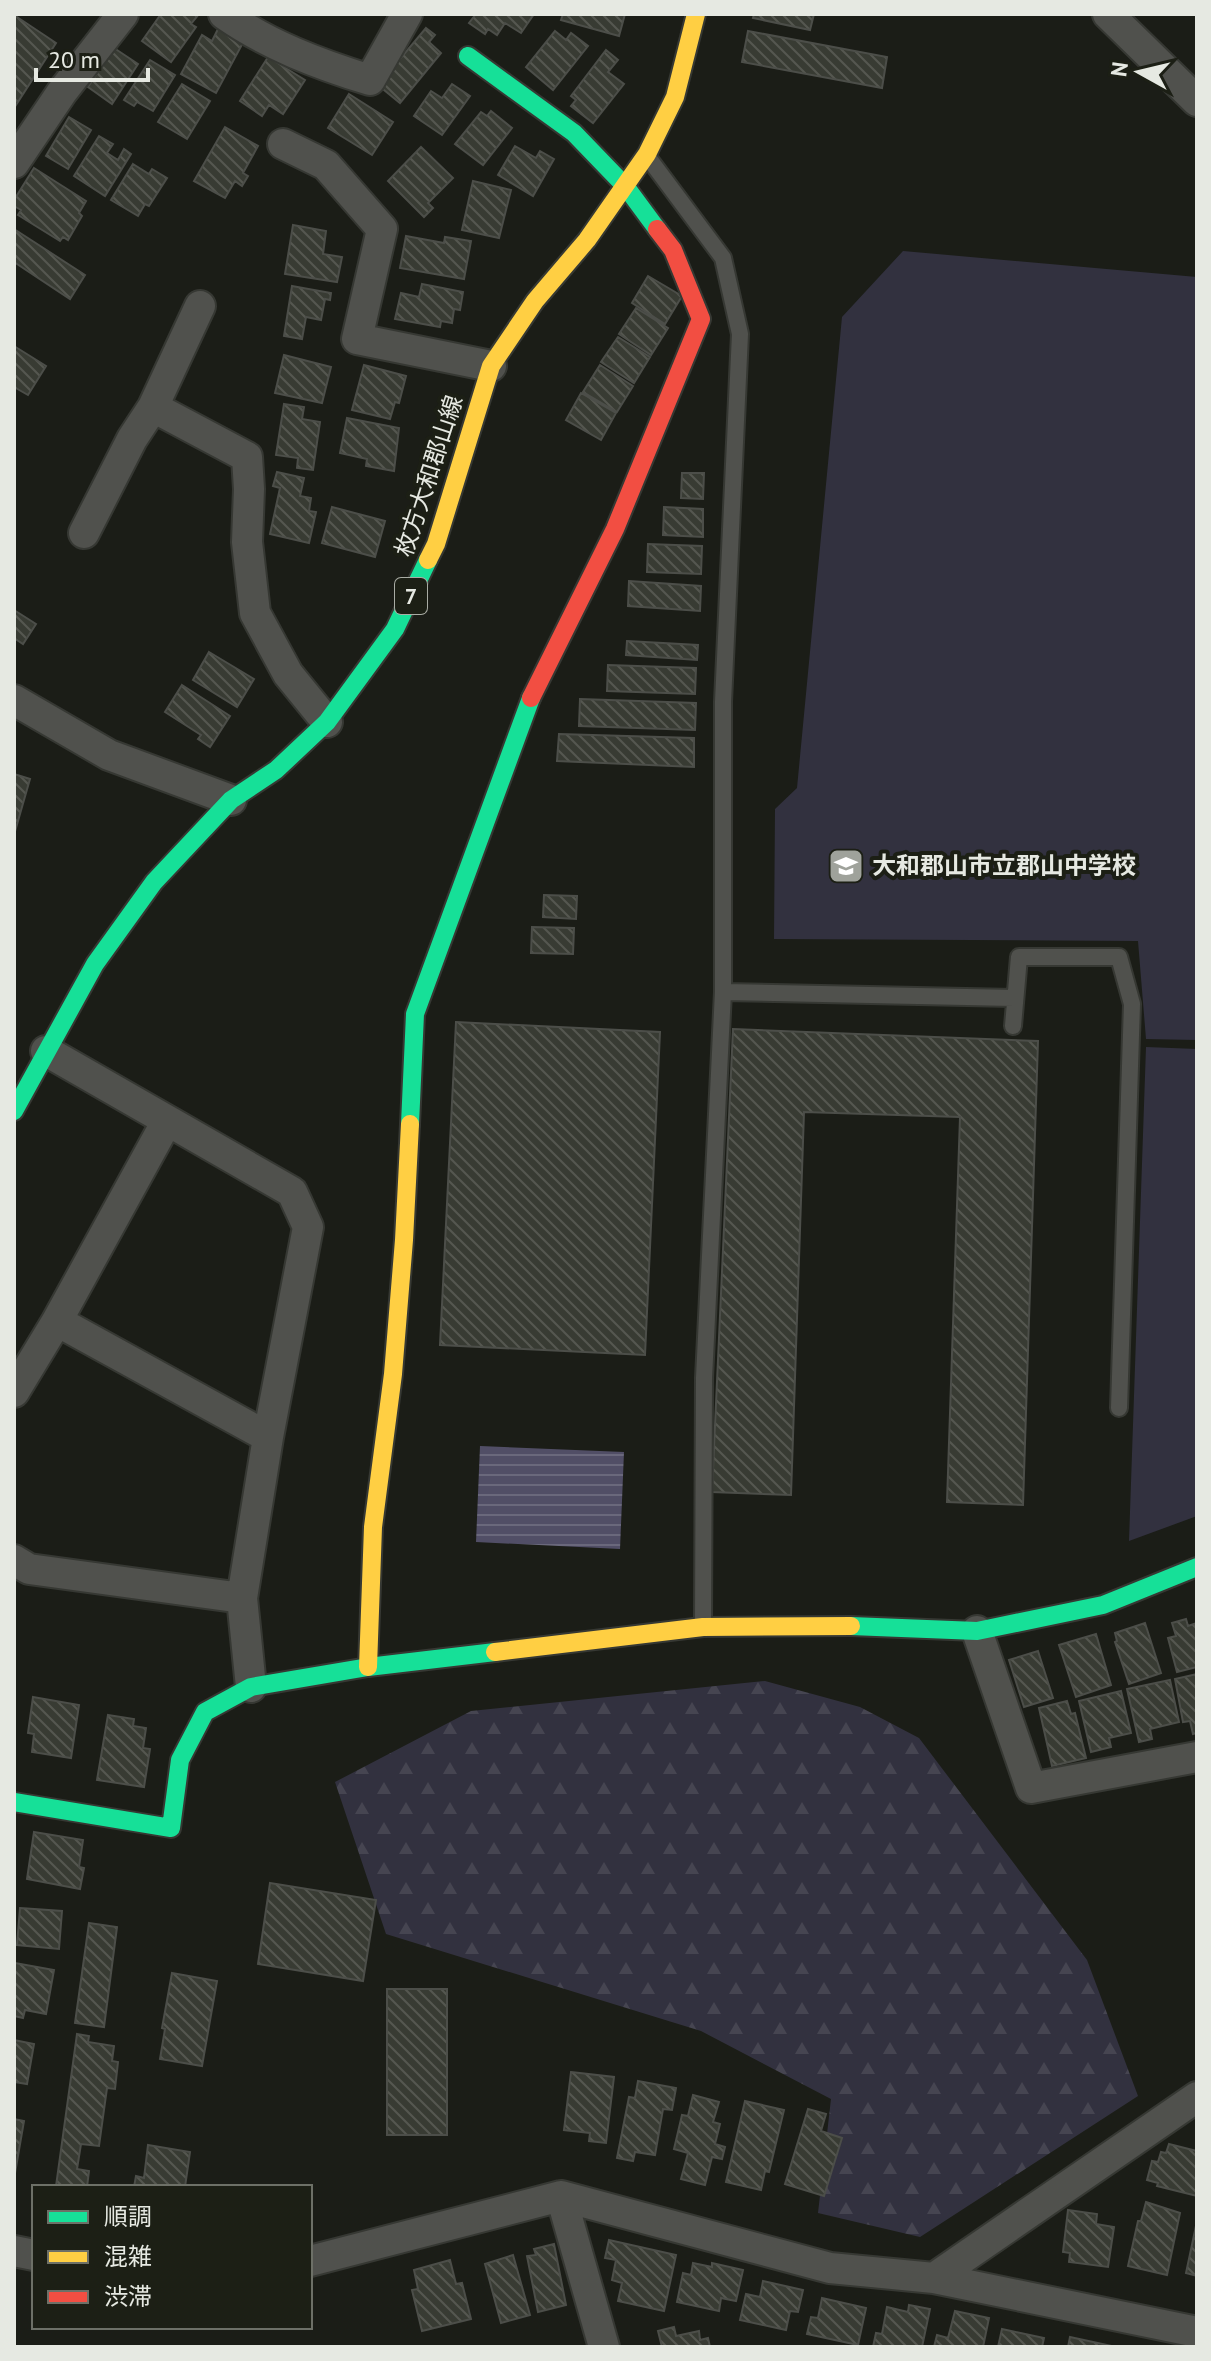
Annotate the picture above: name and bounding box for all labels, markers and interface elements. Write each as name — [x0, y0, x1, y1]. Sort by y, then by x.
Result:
scale bar — [36, 32, 148, 82]
north arrow — [1099, 32, 1179, 112]
text: 20 m — [48, 44, 100, 75]
text: N — [1104, 60, 1134, 78]
street label: 枚方大和郡山線 — [388, 391, 469, 561]
road number: 7 — [395, 578, 427, 614]
school or university icon: 大和郡山市立郡山中学校 — [827, 847, 865, 885]
place label: 大和郡山市立郡山中学校 — [872, 850, 1136, 881]
legend — [32, 2185, 312, 2329]
text: 順調 — [104, 2201, 152, 2232]
text: 混雑 — [104, 2241, 152, 2272]
text: 渋滞 — [104, 2281, 152, 2312]

